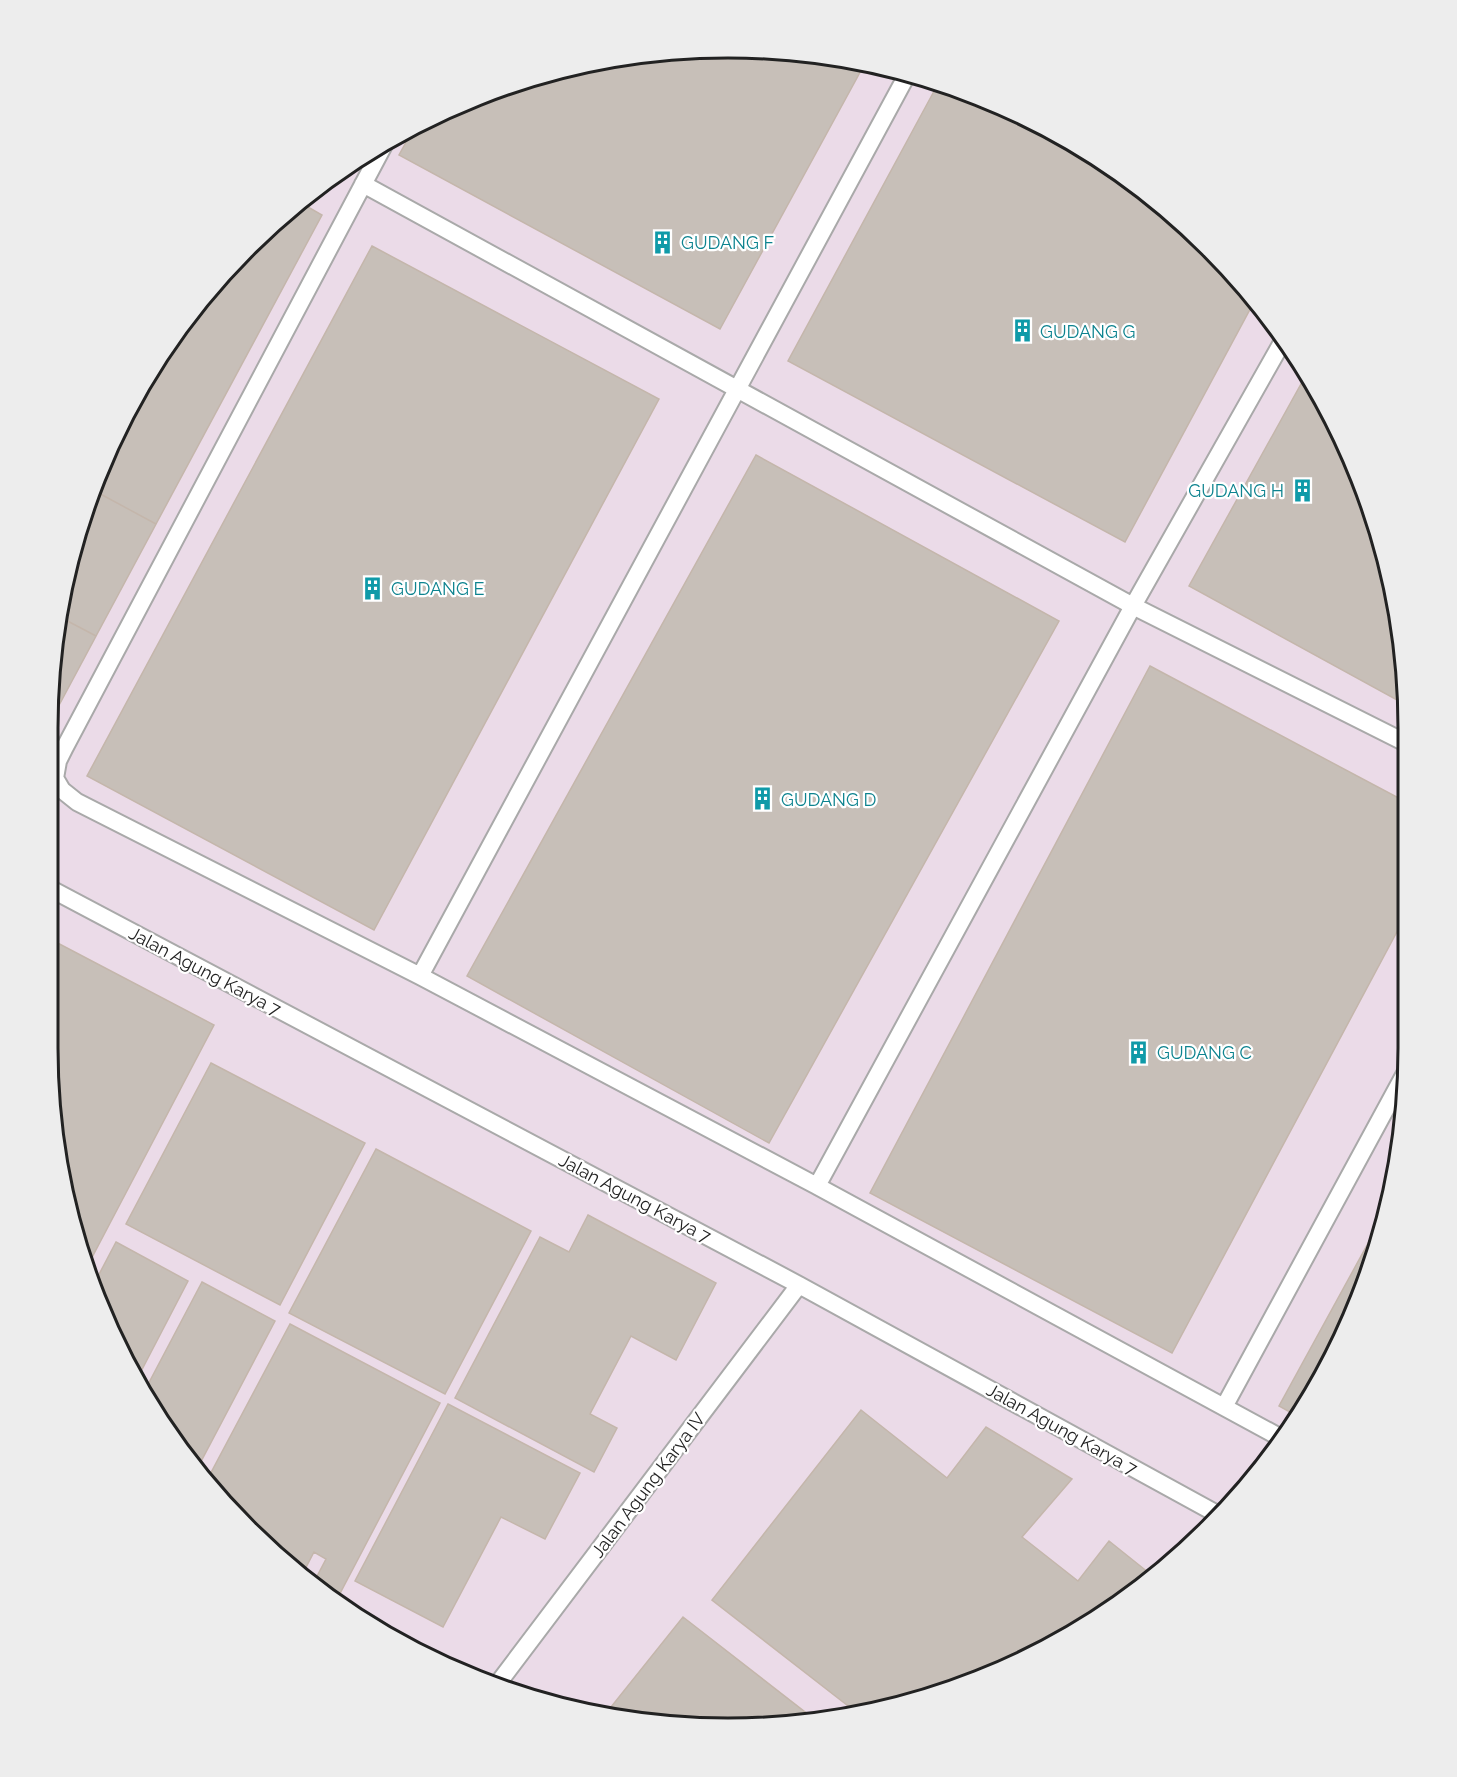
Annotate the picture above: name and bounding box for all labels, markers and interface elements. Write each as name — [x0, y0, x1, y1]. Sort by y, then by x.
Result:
building icon: GUDANG F — [650, 229, 676, 255]
place label: GUDANG F — [681, 232, 774, 253]
building icon: GUDANG G — [1009, 318, 1035, 344]
place label: GUDANG G — [1040, 321, 1135, 342]
building icon: GUDANG H — [1289, 477, 1315, 503]
place label: GUDANG H — [1188, 480, 1284, 501]
building icon: GUDANG E — [360, 575, 386, 601]
place label: GUDANG E — [391, 578, 484, 599]
building icon: GUDANG D — [750, 786, 776, 812]
place label: GUDANG D — [781, 789, 876, 810]
street label: Jalan Agung Karya 7 — [126, 922, 285, 1020]
building icon: GUDANG C — [1126, 1039, 1152, 1065]
place label: GUDANG C — [1157, 1042, 1252, 1063]
street label: Jalan Agung Karya 7 — [556, 1149, 715, 1247]
street label: Jalan Agung Karya 7 — [983, 1379, 1141, 1479]
street label: Jalan Agung Karya IV — [587, 1408, 709, 1562]

